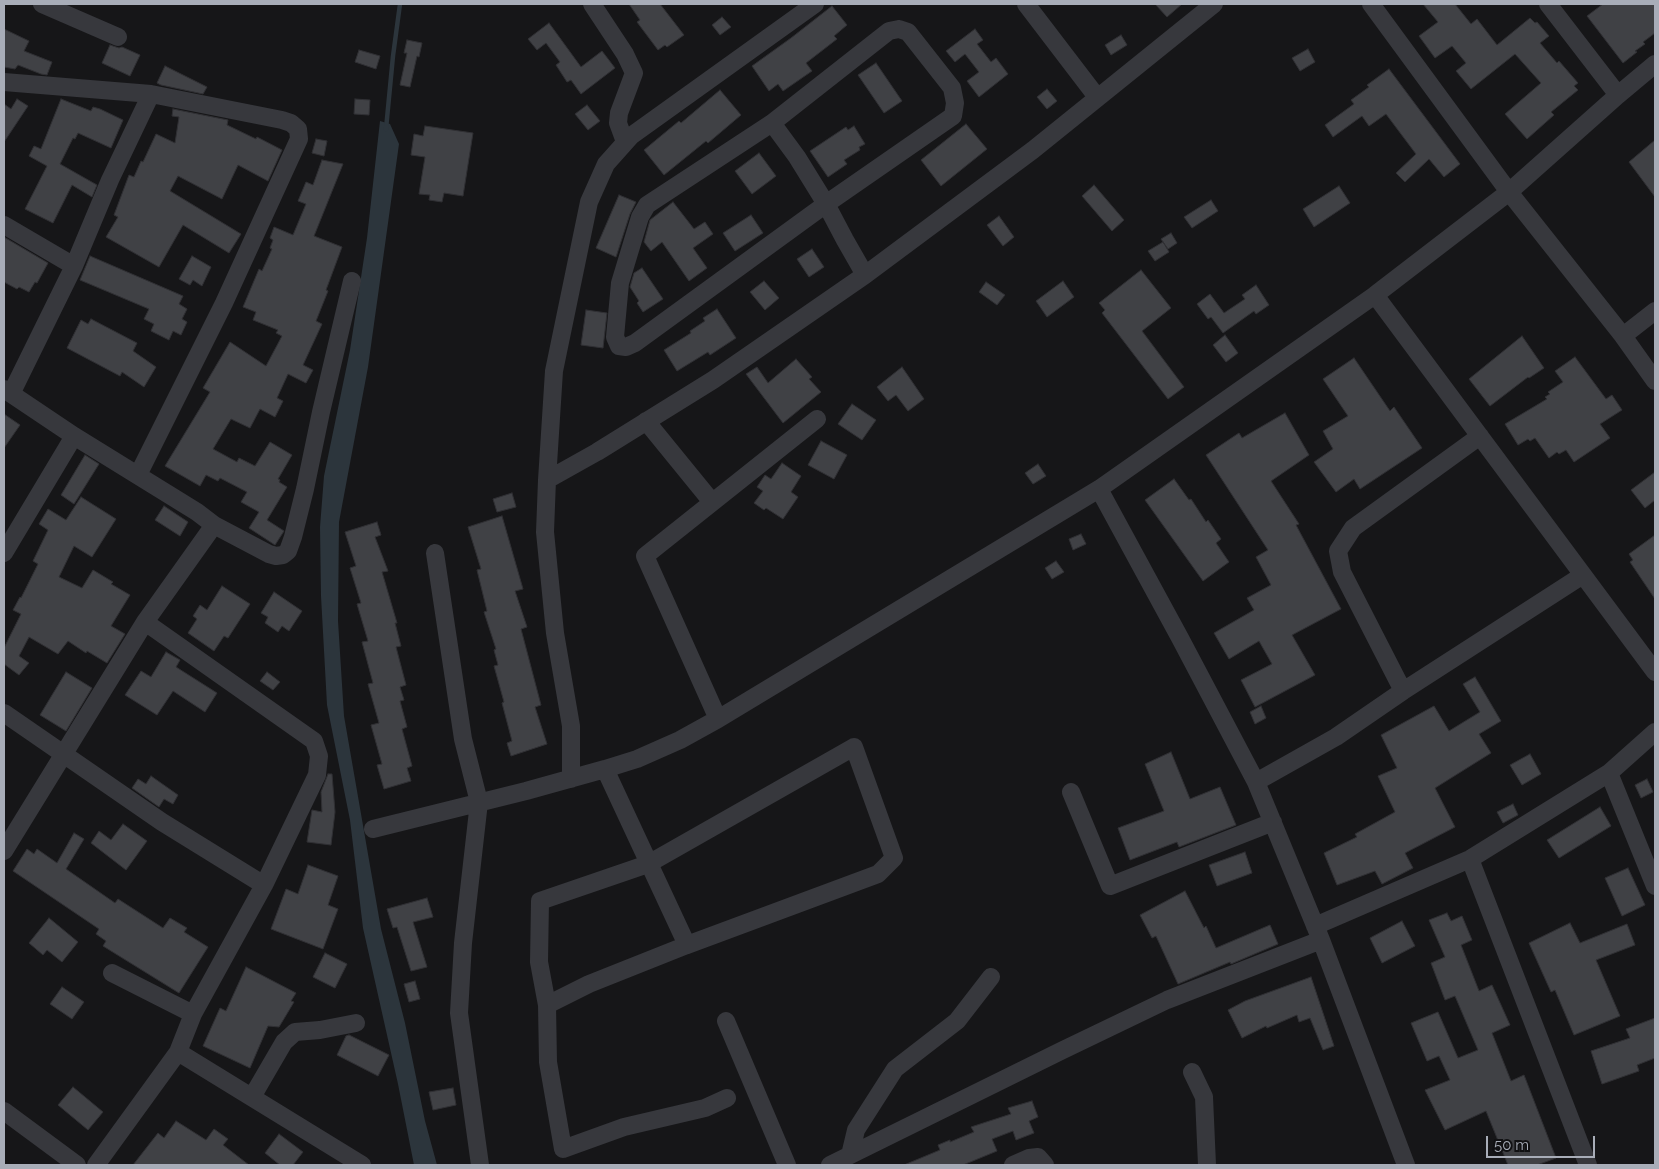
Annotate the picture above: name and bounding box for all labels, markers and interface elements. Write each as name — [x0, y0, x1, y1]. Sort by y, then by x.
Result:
scale bar — [1489, 1126, 1598, 1158]
text: 50 m — [1494, 1136, 1529, 1154]

